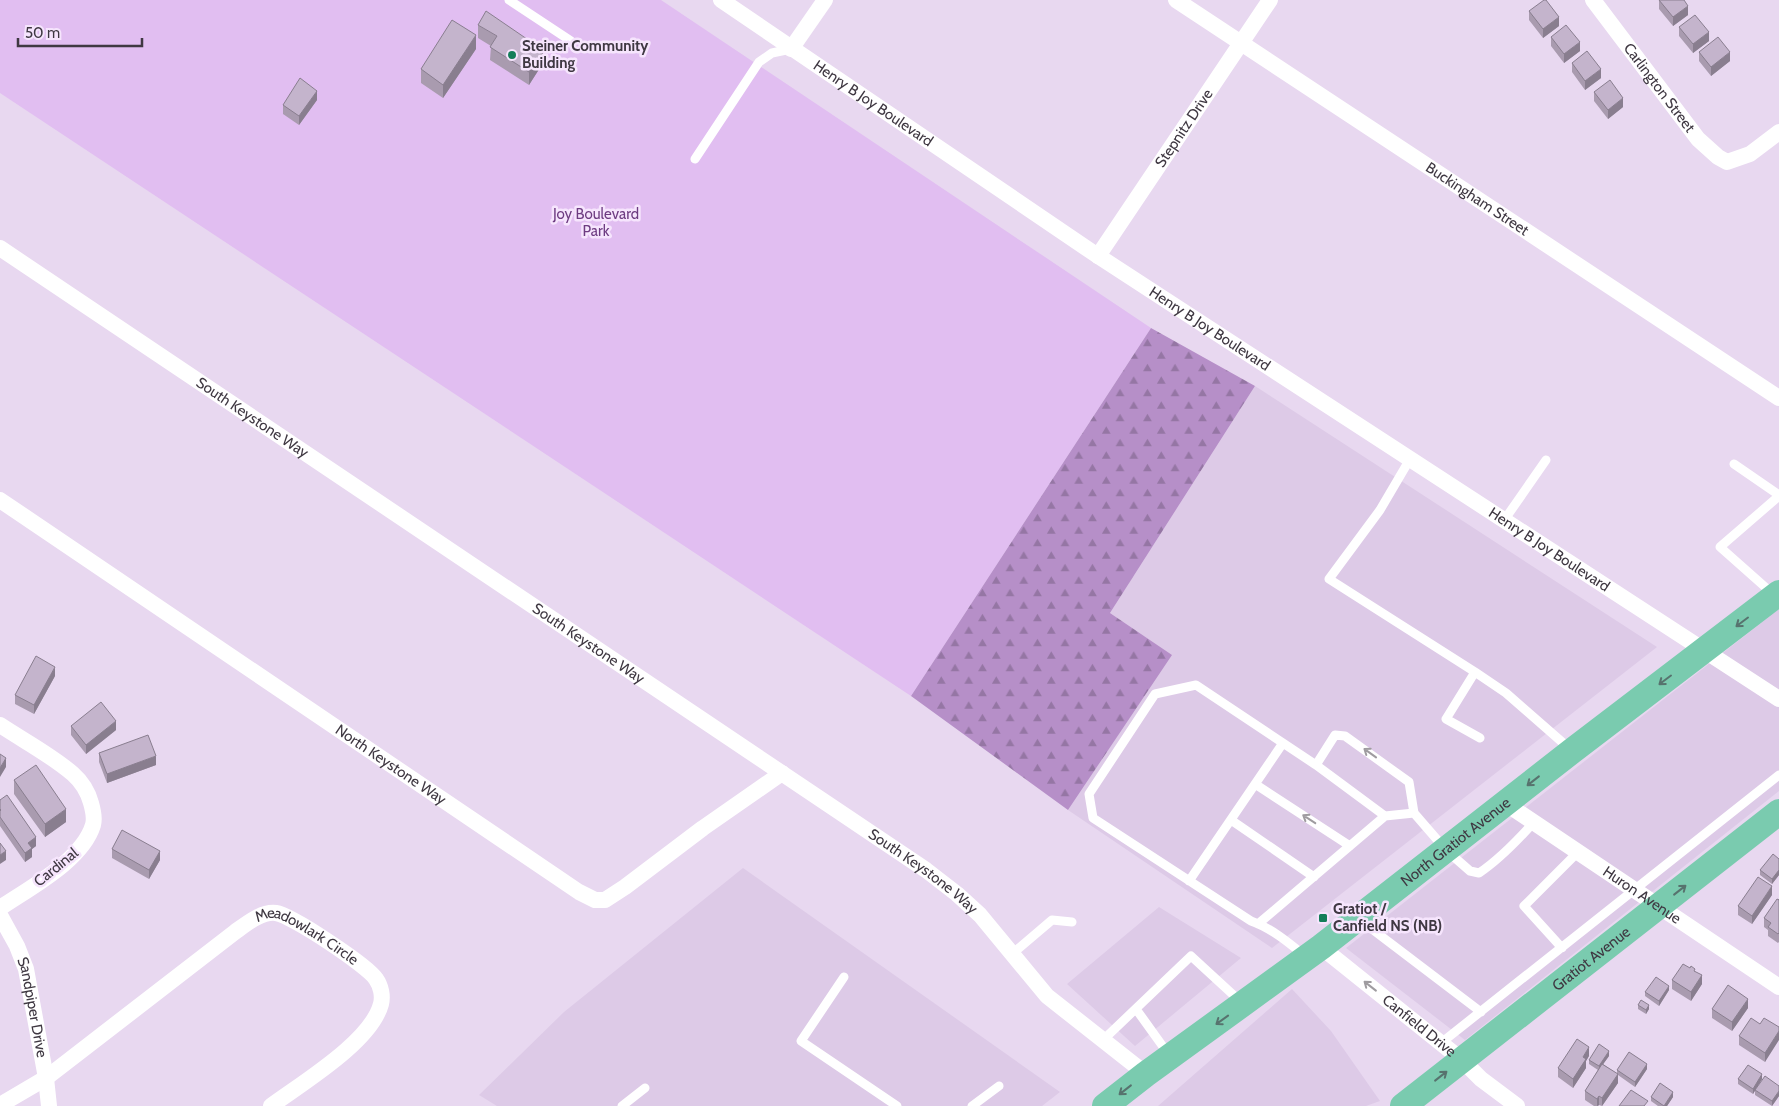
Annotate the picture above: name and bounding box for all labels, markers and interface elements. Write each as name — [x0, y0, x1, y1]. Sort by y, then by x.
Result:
scale bar — [18, 15, 141, 47]
text: 50 m — [25, 24, 60, 42]
place label: Steiner Community Building — [522, 37, 649, 72]
street label: Carlington Street — [1620, 39, 1699, 136]
marker: Steiner Community Building — [506, 49, 518, 61]
street label: Henry B Joy Boulevard — [810, 56, 936, 150]
street label: Stepnitz Drive — [1151, 85, 1217, 171]
street label: Buckingham Street — [1422, 158, 1532, 239]
park label: Joy Boulevard Park — [552, 205, 639, 240]
street label: Henry B Joy Boulevard — [1146, 283, 1274, 375]
street label: South Keystone Way — [193, 373, 312, 462]
street label: Henry B Joy Boulevard — [1485, 504, 1613, 595]
street label: South Keystone Way — [529, 599, 649, 688]
one-way arrow — [1736, 616, 1749, 627]
one-way arrow — [1659, 674, 1672, 685]
street label: North Keystone Way — [332, 721, 450, 809]
one-way arrow — [1363, 748, 1377, 758]
one-way arrow — [1527, 775, 1540, 786]
street label: North Gratiot Avenue — [1397, 793, 1514, 890]
one-way arrow — [1303, 814, 1317, 824]
street label: South Keystone Way — [865, 825, 982, 918]
street label: Cardinal — [30, 843, 82, 890]
street label: Huron Avenue — [1599, 862, 1685, 928]
one-way arrow — [1673, 884, 1686, 895]
place label: Gratiot / Canfield NS (NB) — [1333, 900, 1442, 935]
street label: Meadowlark Circle — [252, 904, 362, 969]
marker: Gratiot / Canfield NS (NB) — [1317, 912, 1329, 924]
street label: Gratiot Avenue — [1549, 923, 1634, 995]
street label: Sandpiper Drive — [13, 954, 51, 1059]
one-way arrow — [1363, 981, 1376, 992]
street label: Canfield Drive — [1379, 991, 1460, 1061]
one-way arrow — [1215, 1015, 1229, 1025]
one-way arrow — [1435, 1071, 1448, 1082]
one-way arrow — [1118, 1085, 1132, 1095]

